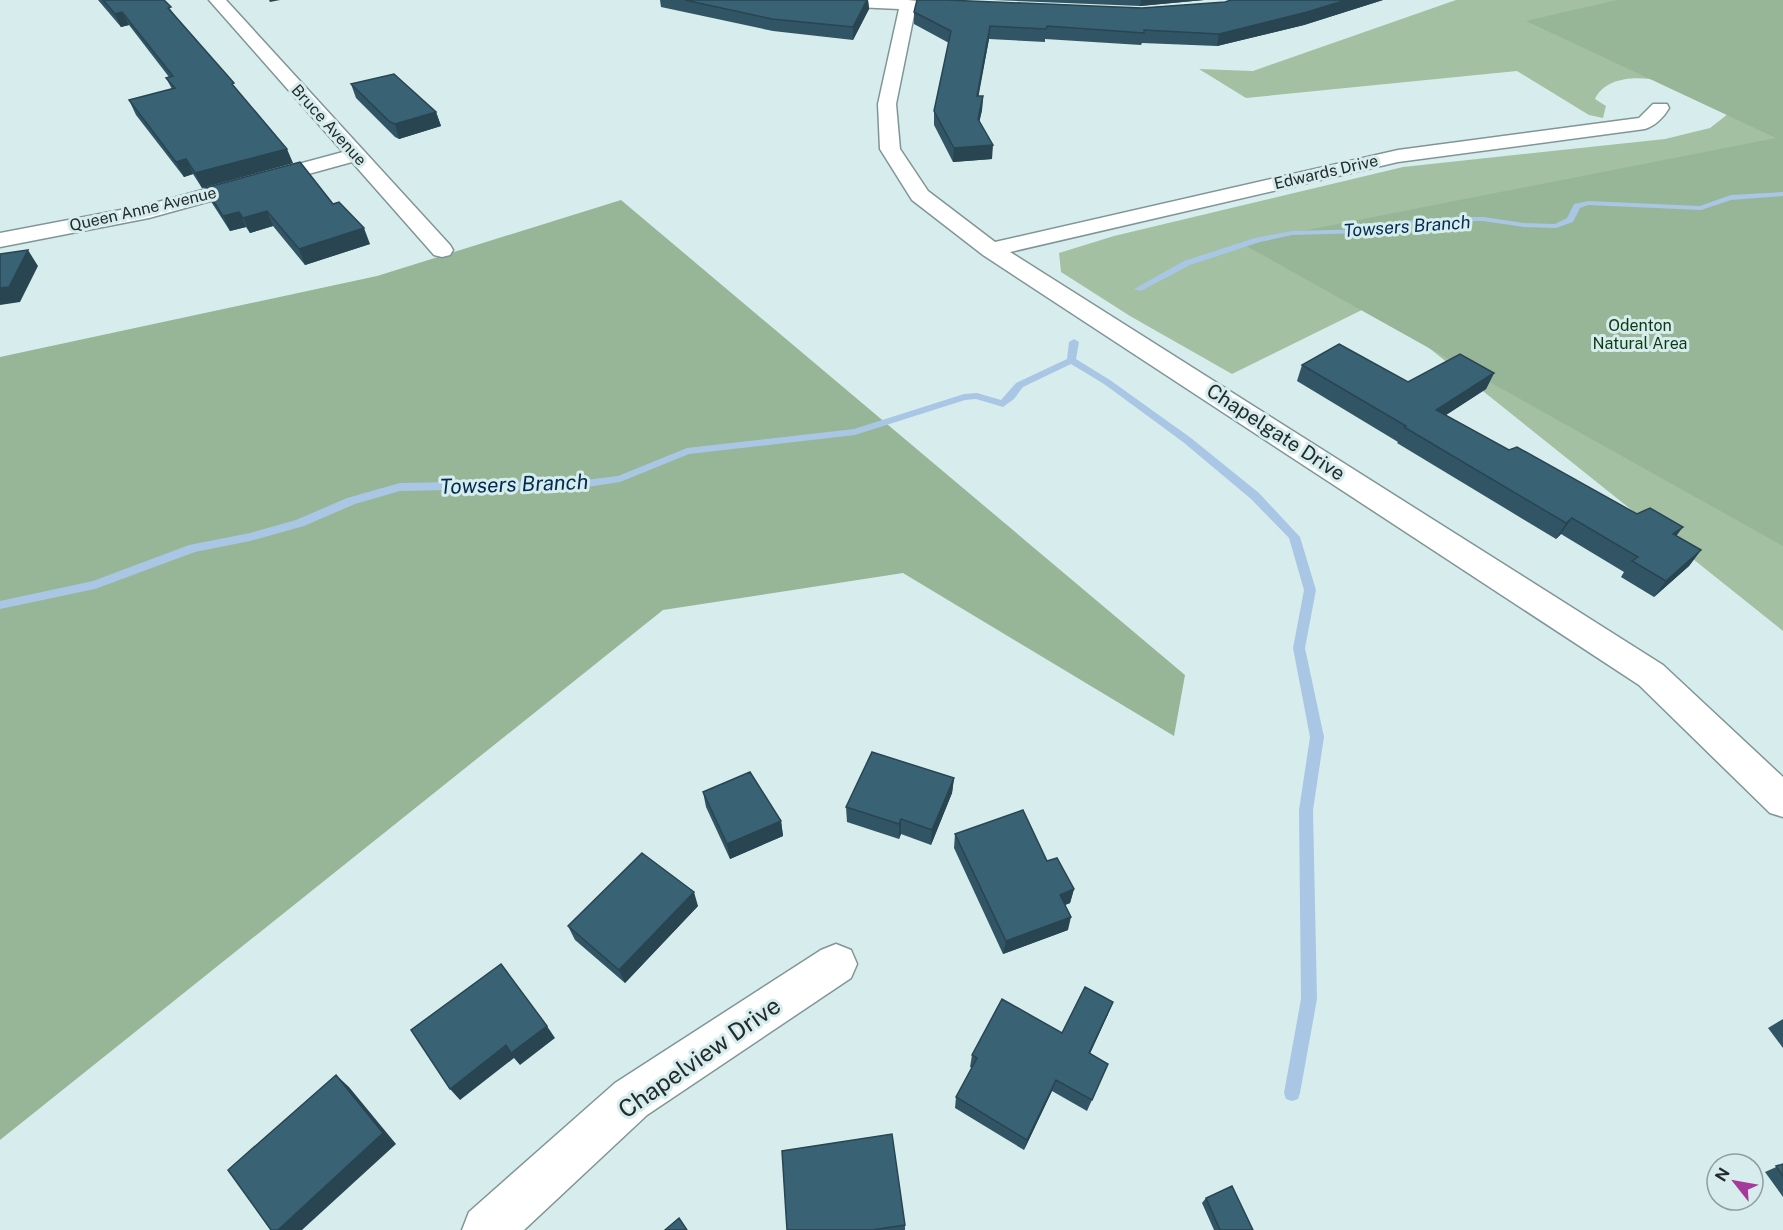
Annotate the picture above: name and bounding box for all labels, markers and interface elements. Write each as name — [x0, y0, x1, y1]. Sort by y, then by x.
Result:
street label: Bruce Avenue — [288, 80, 370, 170]
street label: Edwards Drive — [1272, 151, 1380, 193]
street label: Queen Anne Avenue — [68, 183, 218, 235]
water label: Towsers Branch — [1343, 211, 1471, 241]
park label: Odenton Natural Area — [1593, 316, 1687, 353]
street label: Chapelgate Drive — [1202, 378, 1350, 486]
water label: Towsers Branch — [439, 469, 589, 499]
street label: Chapelview Drive — [612, 991, 786, 1123]
north arrow — [1705, 1152, 1765, 1212]
text: N — [1711, 1164, 1734, 1185]

